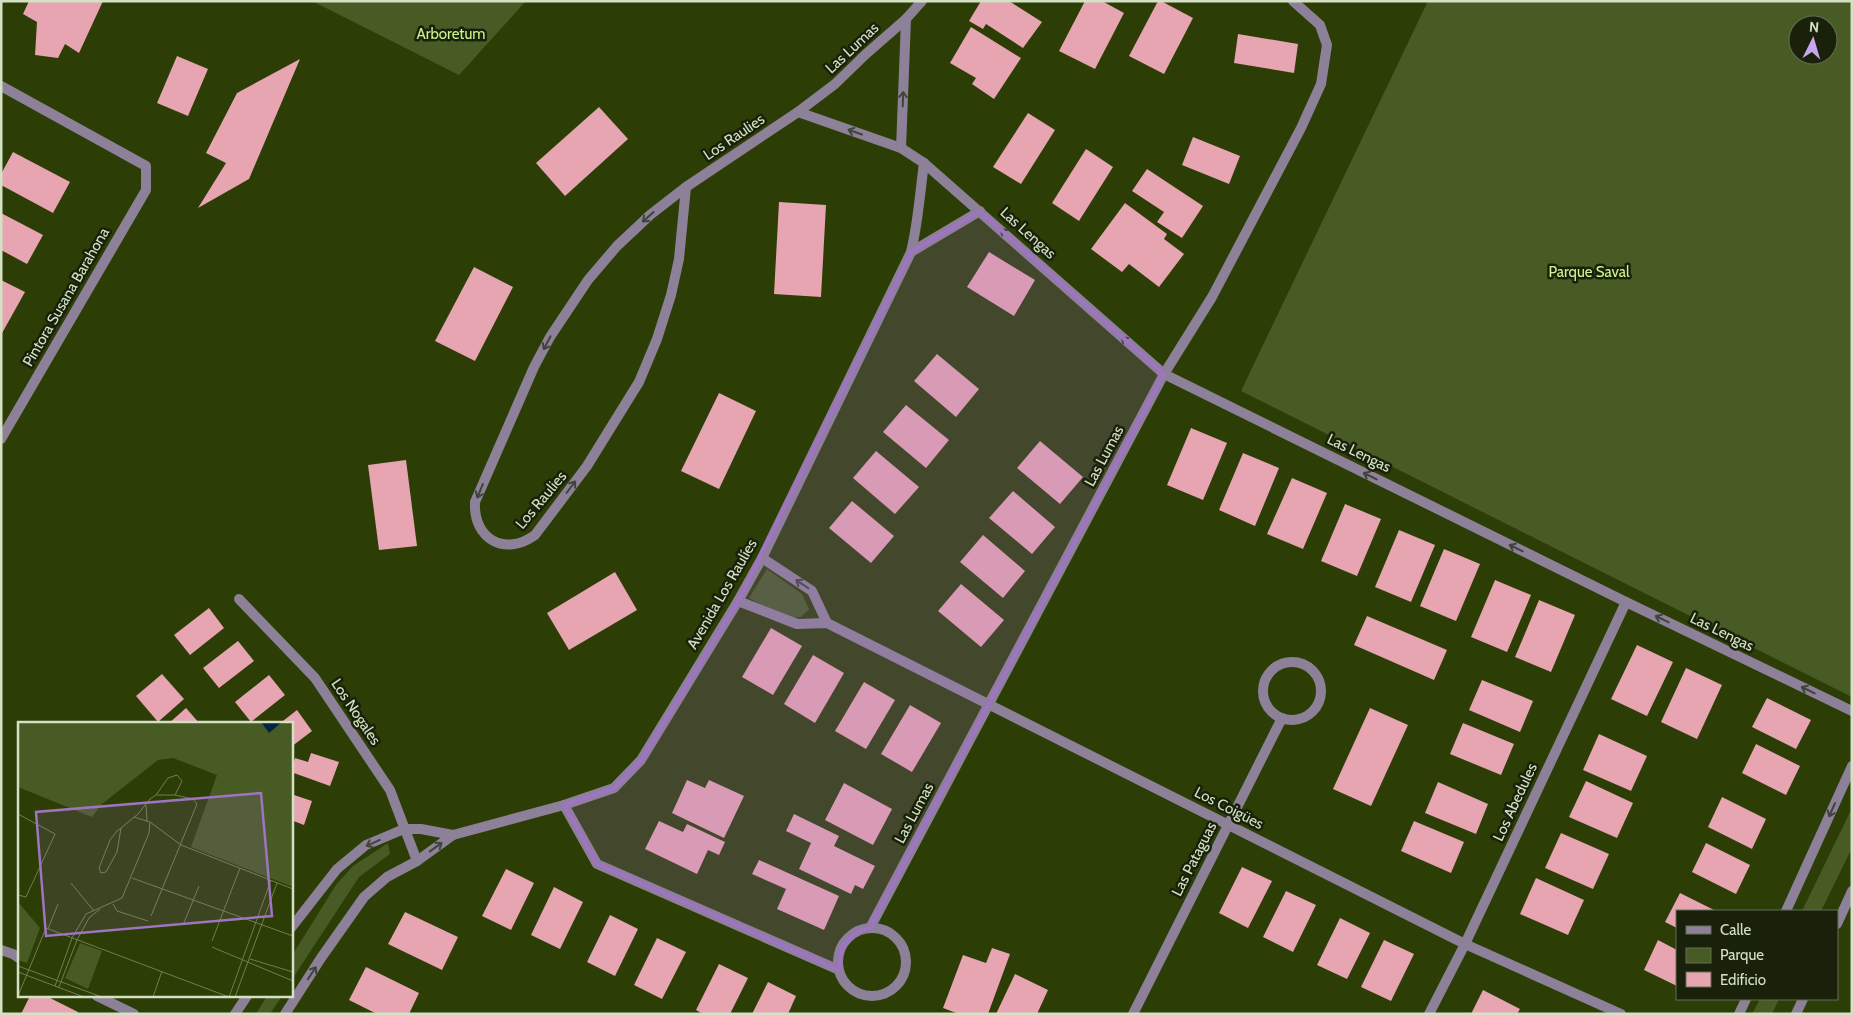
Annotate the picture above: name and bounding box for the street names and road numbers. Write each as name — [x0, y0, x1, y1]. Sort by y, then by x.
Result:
street label: Las Lumas — [822, 19, 882, 77]
street label: Los Raulies — [700, 110, 768, 164]
street label: Las Lengas — [996, 203, 1060, 263]
street label: Pintora Susana Barahona — [19, 224, 114, 370]
street label: Las Lumas — [1081, 423, 1127, 489]
street label: Las Lengas — [1324, 430, 1394, 476]
street label: Los Raulies — [512, 467, 570, 533]
street label: Avenida Los Raulíes — [683, 536, 761, 652]
street label: Las Lengas — [1687, 609, 1757, 655]
street label: Los Nogales — [327, 676, 385, 748]
street label: Los Abedules — [1489, 760, 1541, 844]
street label: Las Lumas — [891, 780, 937, 846]
street label: Los Coigües — [1192, 783, 1266, 833]
street label: Las Pataguas — [1168, 819, 1220, 899]

